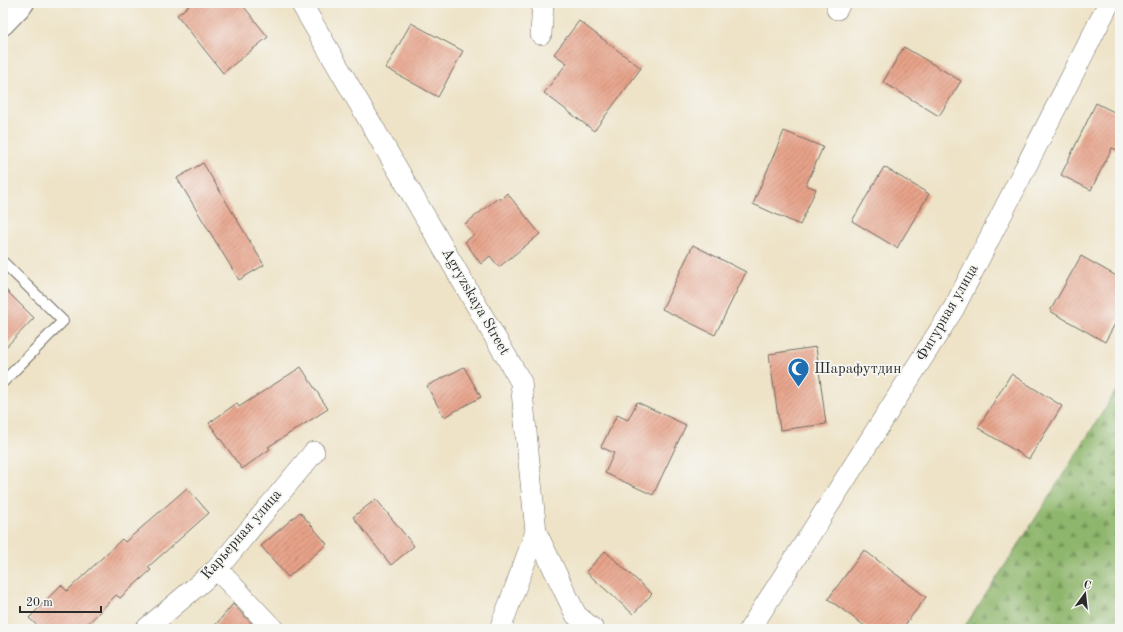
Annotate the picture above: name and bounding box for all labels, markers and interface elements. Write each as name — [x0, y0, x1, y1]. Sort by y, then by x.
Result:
street label: Agryzskaya Street — [438, 246, 512, 358]
street label: Фигурная улица — [914, 262, 982, 364]
mosque icon: Шарафутдин — [785, 356, 811, 389]
place label: Шарафутдин — [814, 362, 901, 377]
street label: Карьерная улица — [199, 487, 285, 583]
north arrow — [1065, 574, 1105, 614]
text: С — [1082, 580, 1092, 592]
scale bar — [20, 588, 101, 614]
text: 20 m — [26, 597, 53, 609]

